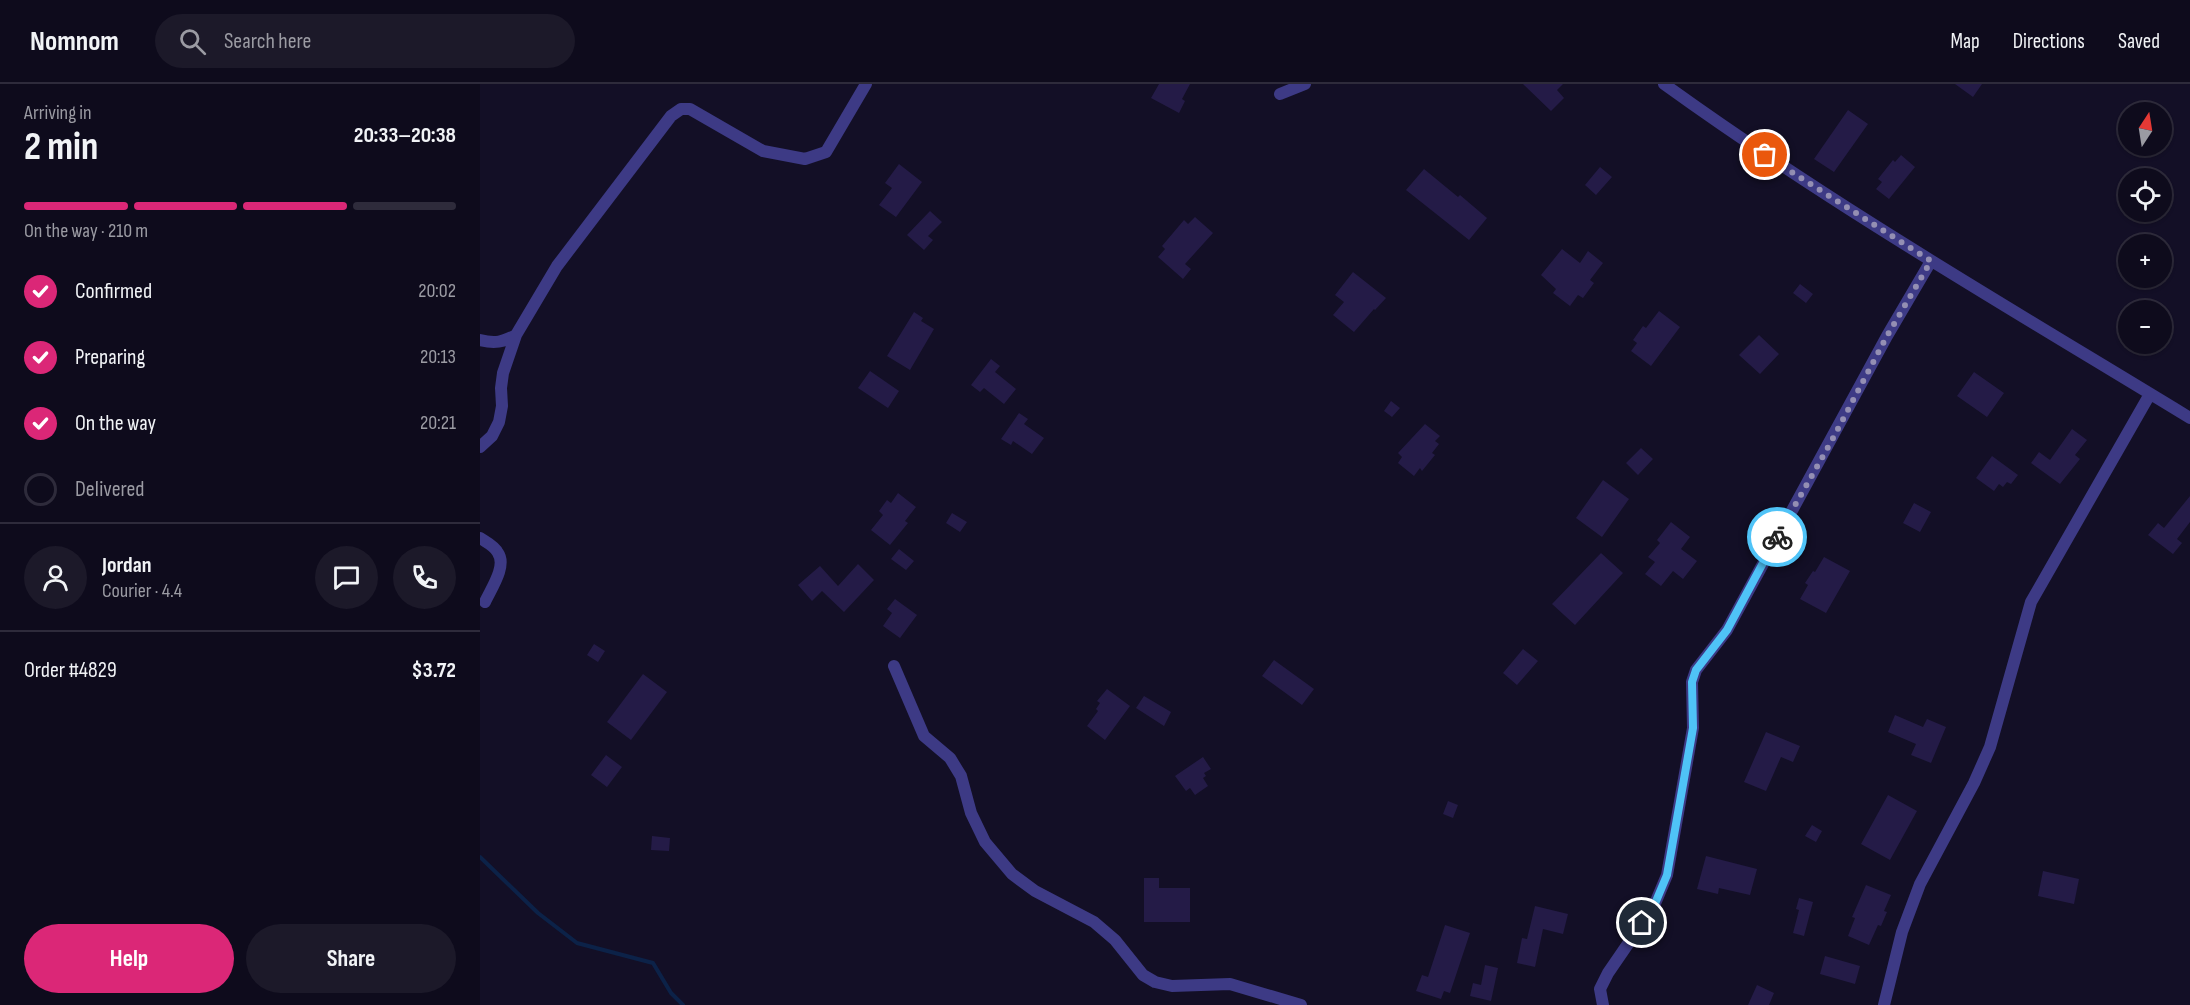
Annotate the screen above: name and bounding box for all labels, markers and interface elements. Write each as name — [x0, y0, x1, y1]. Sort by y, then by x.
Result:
search box — [155, 14, 575, 68]
text: Nomnom — [30, 25, 119, 58]
icon: search — [176, 25, 209, 58]
text: Search here — [224, 28, 311, 55]
text: Map — [1950, 29, 1980, 54]
text: Directions — [2013, 29, 2085, 54]
text: Saved — [2118, 29, 2160, 54]
text: Arriving in — [24, 101, 92, 125]
north arrow — [2118, 102, 2172, 156]
map controls — [2118, 102, 2172, 354]
text: 20:33–20:38 — [354, 122, 456, 149]
text: 2 min — [24, 124, 98, 171]
pin — [1739, 129, 1790, 180]
icon: bag — [1748, 138, 1781, 171]
button: locate — [2118, 168, 2172, 222]
text: On the way · 210 m — [24, 219, 148, 243]
button: + — [2118, 234, 2172, 288]
icon: check — [24, 275, 57, 308]
text: Confirmed — [75, 278, 152, 305]
text: 20:02 — [418, 279, 456, 303]
button: − — [2118, 300, 2172, 354]
icon: check — [24, 341, 57, 374]
text: Preparing — [75, 344, 145, 371]
text: 20:13 — [420, 345, 456, 369]
icon: check — [24, 407, 57, 440]
text: On the way — [75, 410, 156, 437]
text: 20:21 — [420, 411, 456, 435]
text: Delivered — [75, 476, 144, 503]
courier — [1747, 507, 1807, 567]
icon: bike — [1761, 521, 1794, 554]
button: person — [24, 546, 87, 609]
button: chat — [315, 546, 378, 609]
button: phone — [393, 546, 456, 609]
text: Jordan — [102, 552, 151, 579]
text: Courier · 4.4 — [102, 579, 182, 603]
text: Order #4829 — [24, 657, 117, 684]
text: $3.72 — [412, 657, 456, 684]
pin — [1616, 897, 1667, 948]
icon: home — [1625, 906, 1658, 939]
button: Help — [24, 924, 234, 993]
button: Share — [246, 924, 456, 993]

